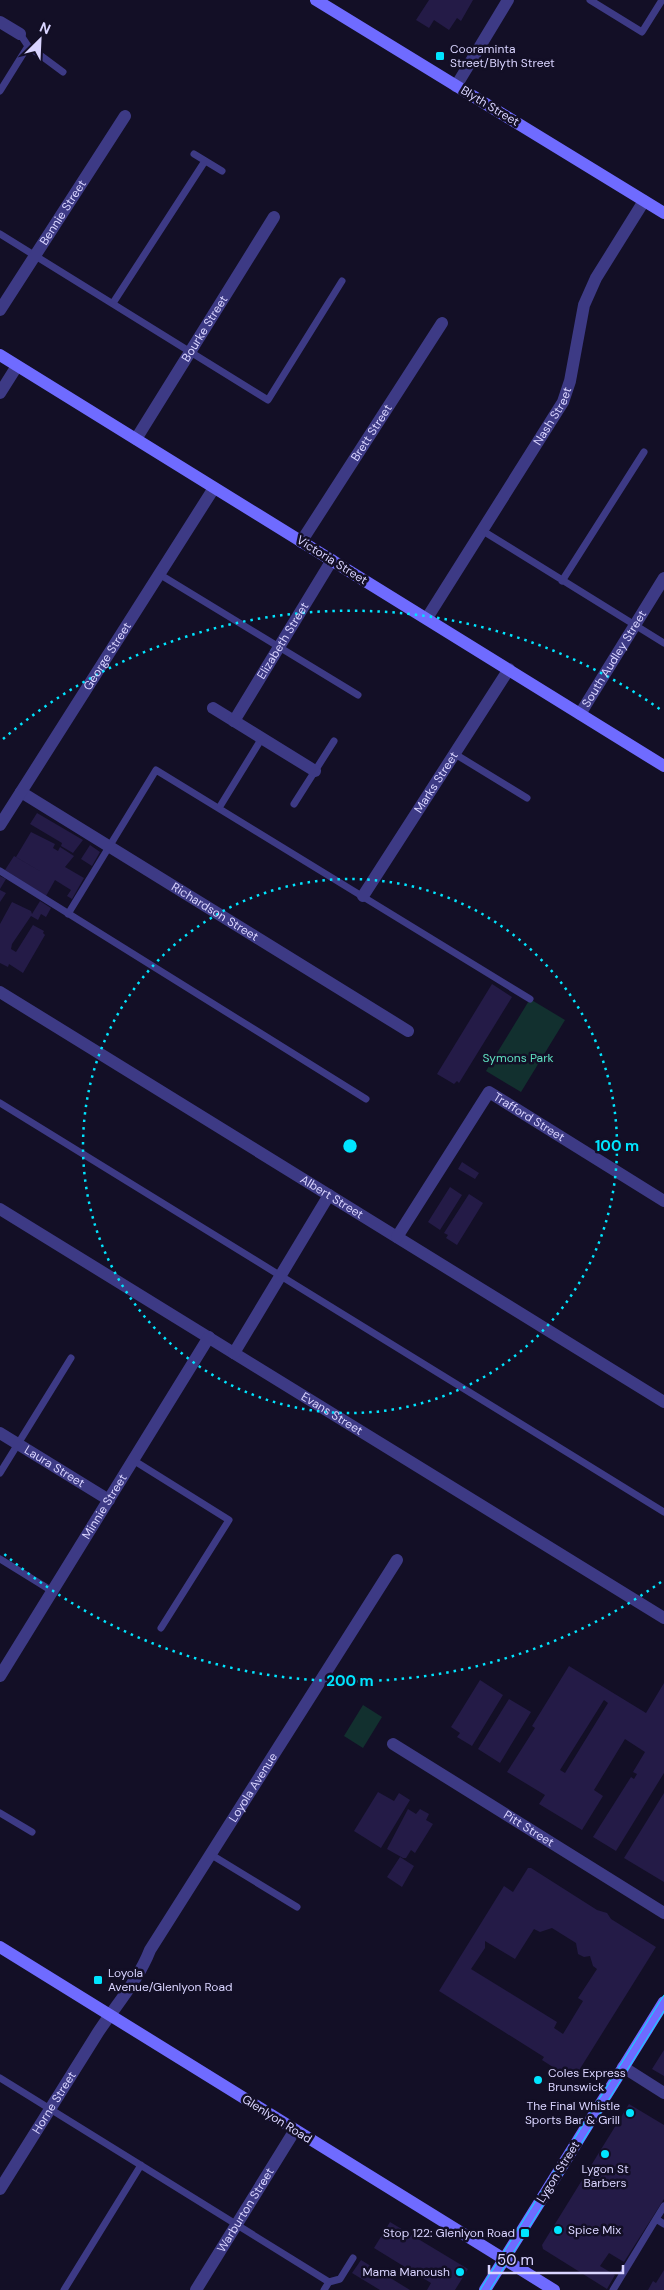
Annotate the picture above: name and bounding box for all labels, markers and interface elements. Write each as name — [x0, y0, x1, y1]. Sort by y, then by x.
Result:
north arrow — [15, 15, 65, 65]
text: N — [37, 18, 54, 38]
place label: Cooraminta Street/Blyth Street — [450, 41, 555, 71]
marker: Cooraminta Street/Blyth Street — [434, 50, 446, 62]
street label: Blyth Street — [458, 82, 522, 130]
street label: Bennie Street — [36, 176, 90, 248]
street label: Bourke Street — [178, 292, 231, 365]
street label: Nash Street — [530, 385, 576, 448]
street label: Brett Street — [347, 401, 396, 464]
street label: Victoria Street — [294, 532, 371, 588]
street label: Elizabeth Street — [253, 599, 313, 682]
street label: South Audley Street — [578, 607, 650, 710]
street label: George Street — [80, 619, 135, 693]
street label: Marks Street — [410, 748, 462, 816]
street label: Richardson Street — [168, 879, 262, 945]
park label: Symons Park — [482, 1050, 554, 1066]
street label: Trafford Street — [490, 1089, 568, 1145]
text: 100 m — [595, 1136, 639, 1156]
centre of rings — [341, 1137, 359, 1155]
street label: Albert Street — [297, 1171, 367, 1223]
street label: Evans Street — [298, 1388, 366, 1439]
street label: Laura Street — [21, 1442, 88, 1491]
street label: Minnie Street — [78, 1471, 131, 1542]
text: 200 m — [326, 1671, 374, 1691]
street label: Loyola Avenue — [225, 1749, 281, 1825]
street label: Pitt Street — [501, 1807, 557, 1851]
place label: Loyola Avenue/Glenlyon Road — [108, 1965, 233, 1995]
marker: Loyola Avenue/Glenlyon Road — [92, 1974, 104, 1986]
place label: Coles Express Brunswick — [548, 2065, 626, 2095]
street label: Horne Street — [29, 2068, 80, 2137]
marker: Coles Express Brunswick — [532, 2074, 544, 2086]
street label: Glenlyon Road — [239, 2091, 315, 2147]
place label: The Final Whistle Sports Bar & Grill — [525, 2098, 620, 2128]
marker: The Final Whistle Sports Bar & Grill — [624, 2107, 636, 2119]
street label: Lygon Street — [533, 2138, 583, 2206]
marker: Lygon St Barbers — [599, 2148, 611, 2160]
place label: Lygon St Barbers — [581, 2161, 629, 2191]
street label: Warburton Street — [213, 2164, 278, 2255]
place label: Spice Mix — [568, 2222, 621, 2238]
marker: Spice Mix — [552, 2224, 564, 2236]
place label: Stop 122: Glenlyon Road — [383, 2225, 515, 2241]
marker: Stop 122: Glenlyon Road — [519, 2227, 531, 2239]
scale bar — [489, 2242, 623, 2274]
text: 50 m — [497, 2250, 534, 2270]
place label: Mama Manoush — [363, 2264, 450, 2280]
marker: Mama Manoush — [454, 2266, 466, 2278]

